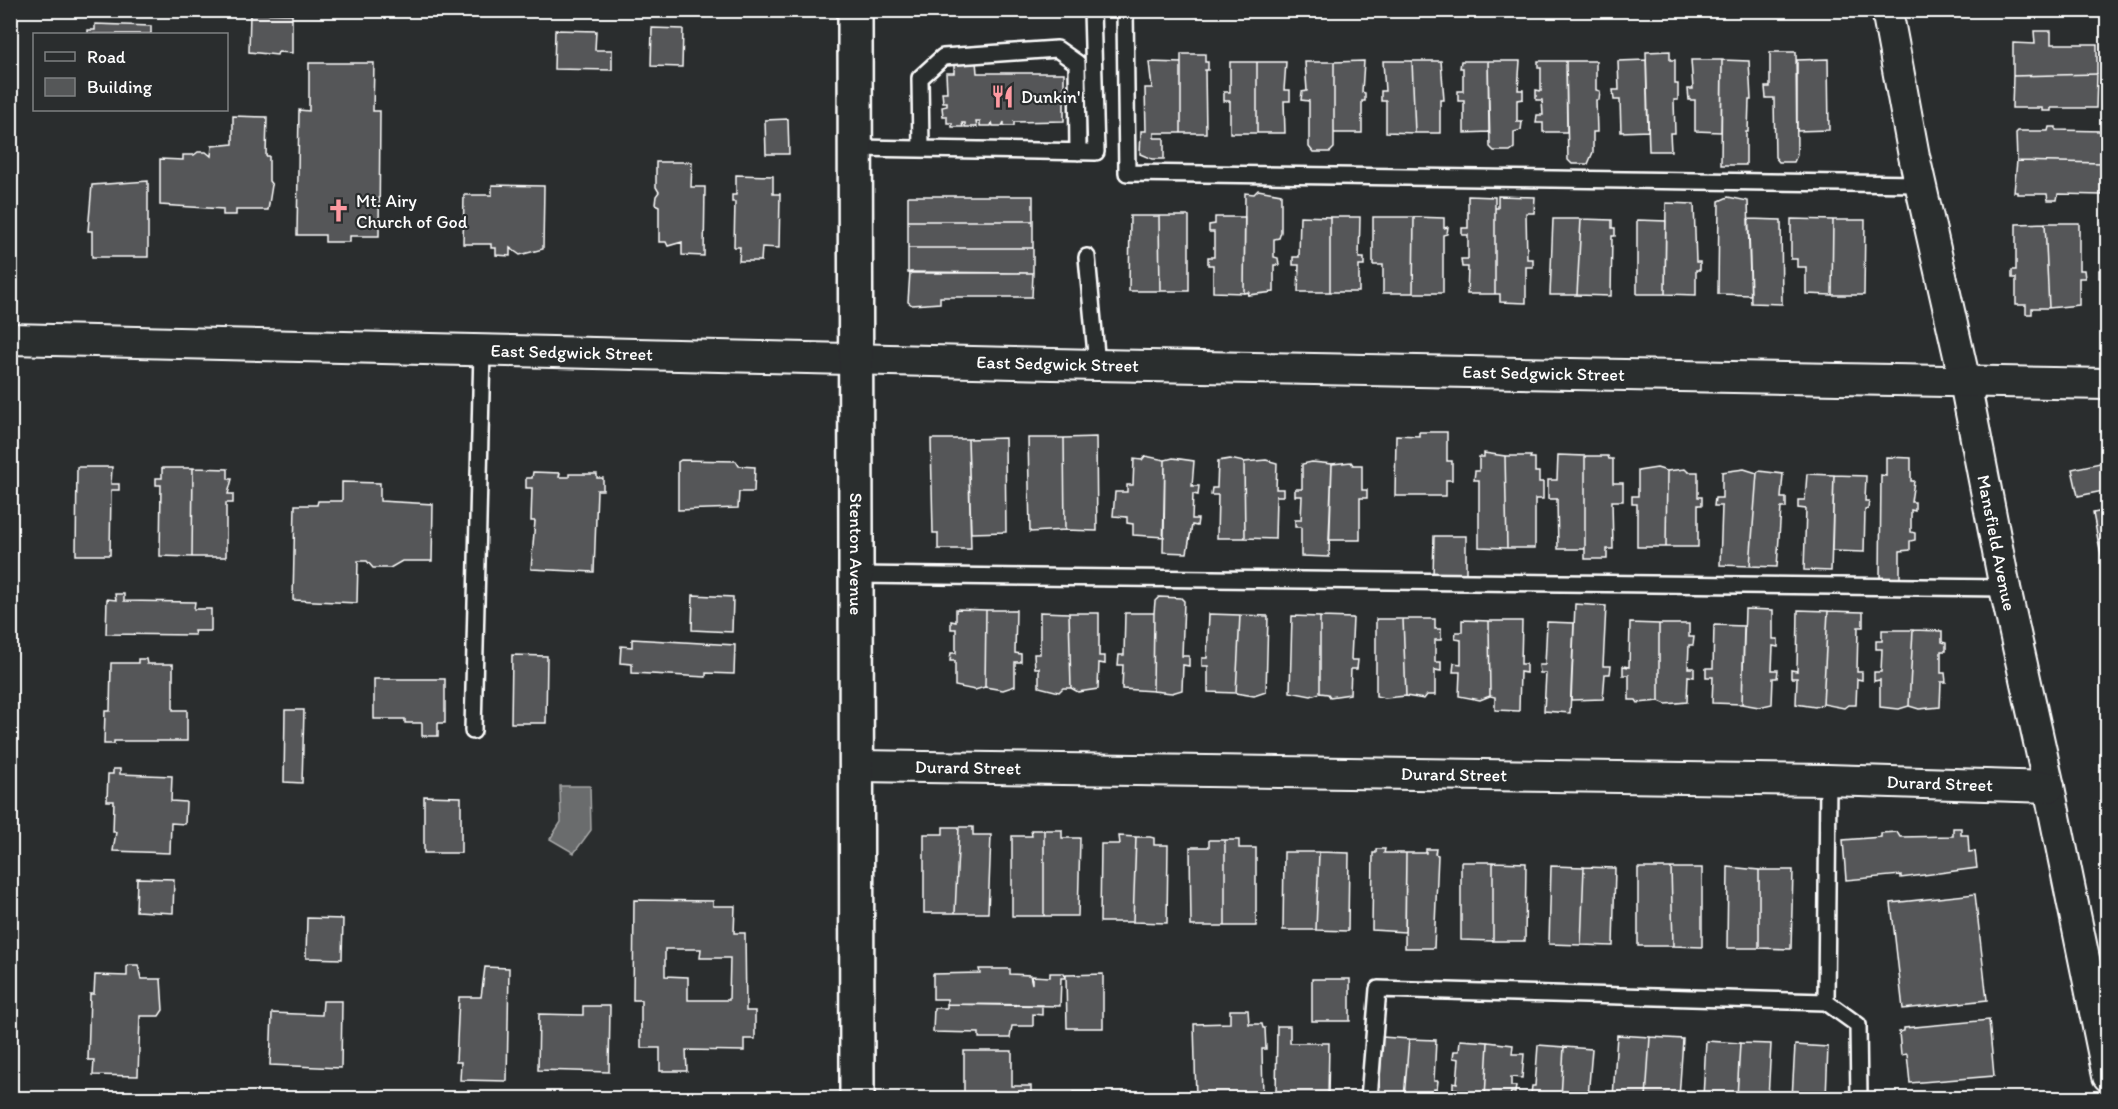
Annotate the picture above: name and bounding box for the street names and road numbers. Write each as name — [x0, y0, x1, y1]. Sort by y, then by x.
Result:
street label: East Sedgwick Street — [490, 339, 654, 365]
street label: East Sedgwick Street — [976, 351, 1139, 377]
street label: East Sedgwick Street — [1462, 361, 1625, 386]
street label: Mansfield Avenue — [1972, 473, 2021, 613]
street label: Stenton Avenue — [845, 493, 867, 615]
street label: Durard Street — [915, 756, 1021, 779]
street label: Durard Street — [1401, 763, 1507, 786]
street label: Durard Street — [1886, 771, 1993, 796]

